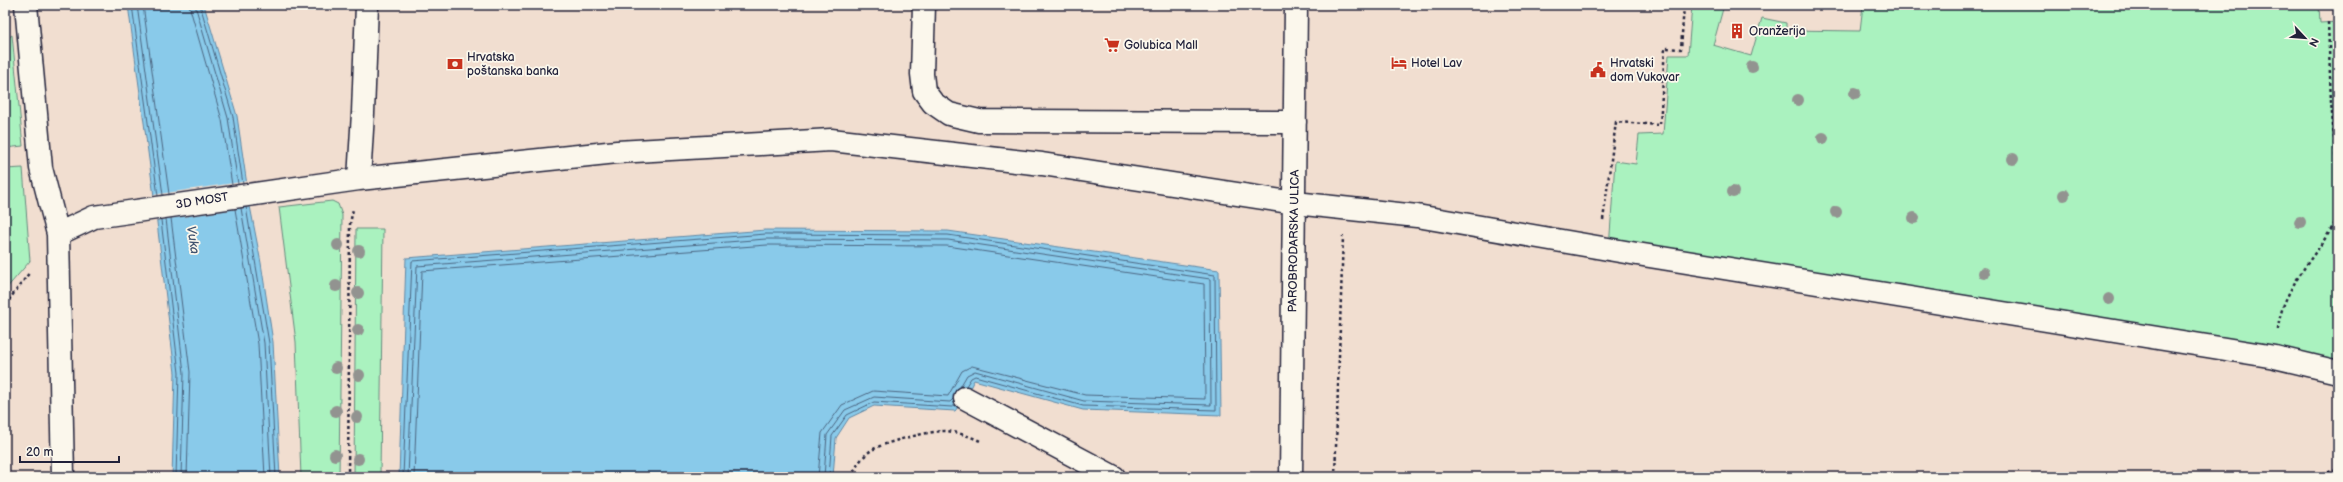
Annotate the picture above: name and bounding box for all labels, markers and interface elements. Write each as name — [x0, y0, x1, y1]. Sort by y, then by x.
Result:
north arrow — [2285, 18, 2325, 58]
building icon: Oranžerija — [1728, 22, 1746, 40]
place label: Oranžerija — [1749, 24, 1806, 39]
supermarket icon: Golubica Mall — [1103, 36, 1121, 54]
text: N — [2306, 36, 2321, 49]
place label: Golubica Mall — [1124, 38, 1198, 53]
place label: Hrvatska poštanska banka — [467, 50, 559, 79]
hotel icon: Hotel Lav — [1390, 54, 1408, 72]
bank icon: Hrvatska poštanska banka — [446, 55, 464, 73]
place label: Hotel Lav — [1411, 56, 1462, 71]
place label: Hrvatski dom Vukovar — [1610, 56, 1680, 85]
public building icon: Hrvatski dom Vukovar — [1589, 61, 1607, 79]
street label: PAROBRODARSKA ULICA — [1285, 169, 1303, 312]
street label: 3D MOST — [175, 189, 230, 213]
water label: Vuka — [183, 225, 203, 255]
scale bar — [20, 438, 119, 464]
text: 20 m — [26, 445, 53, 460]

